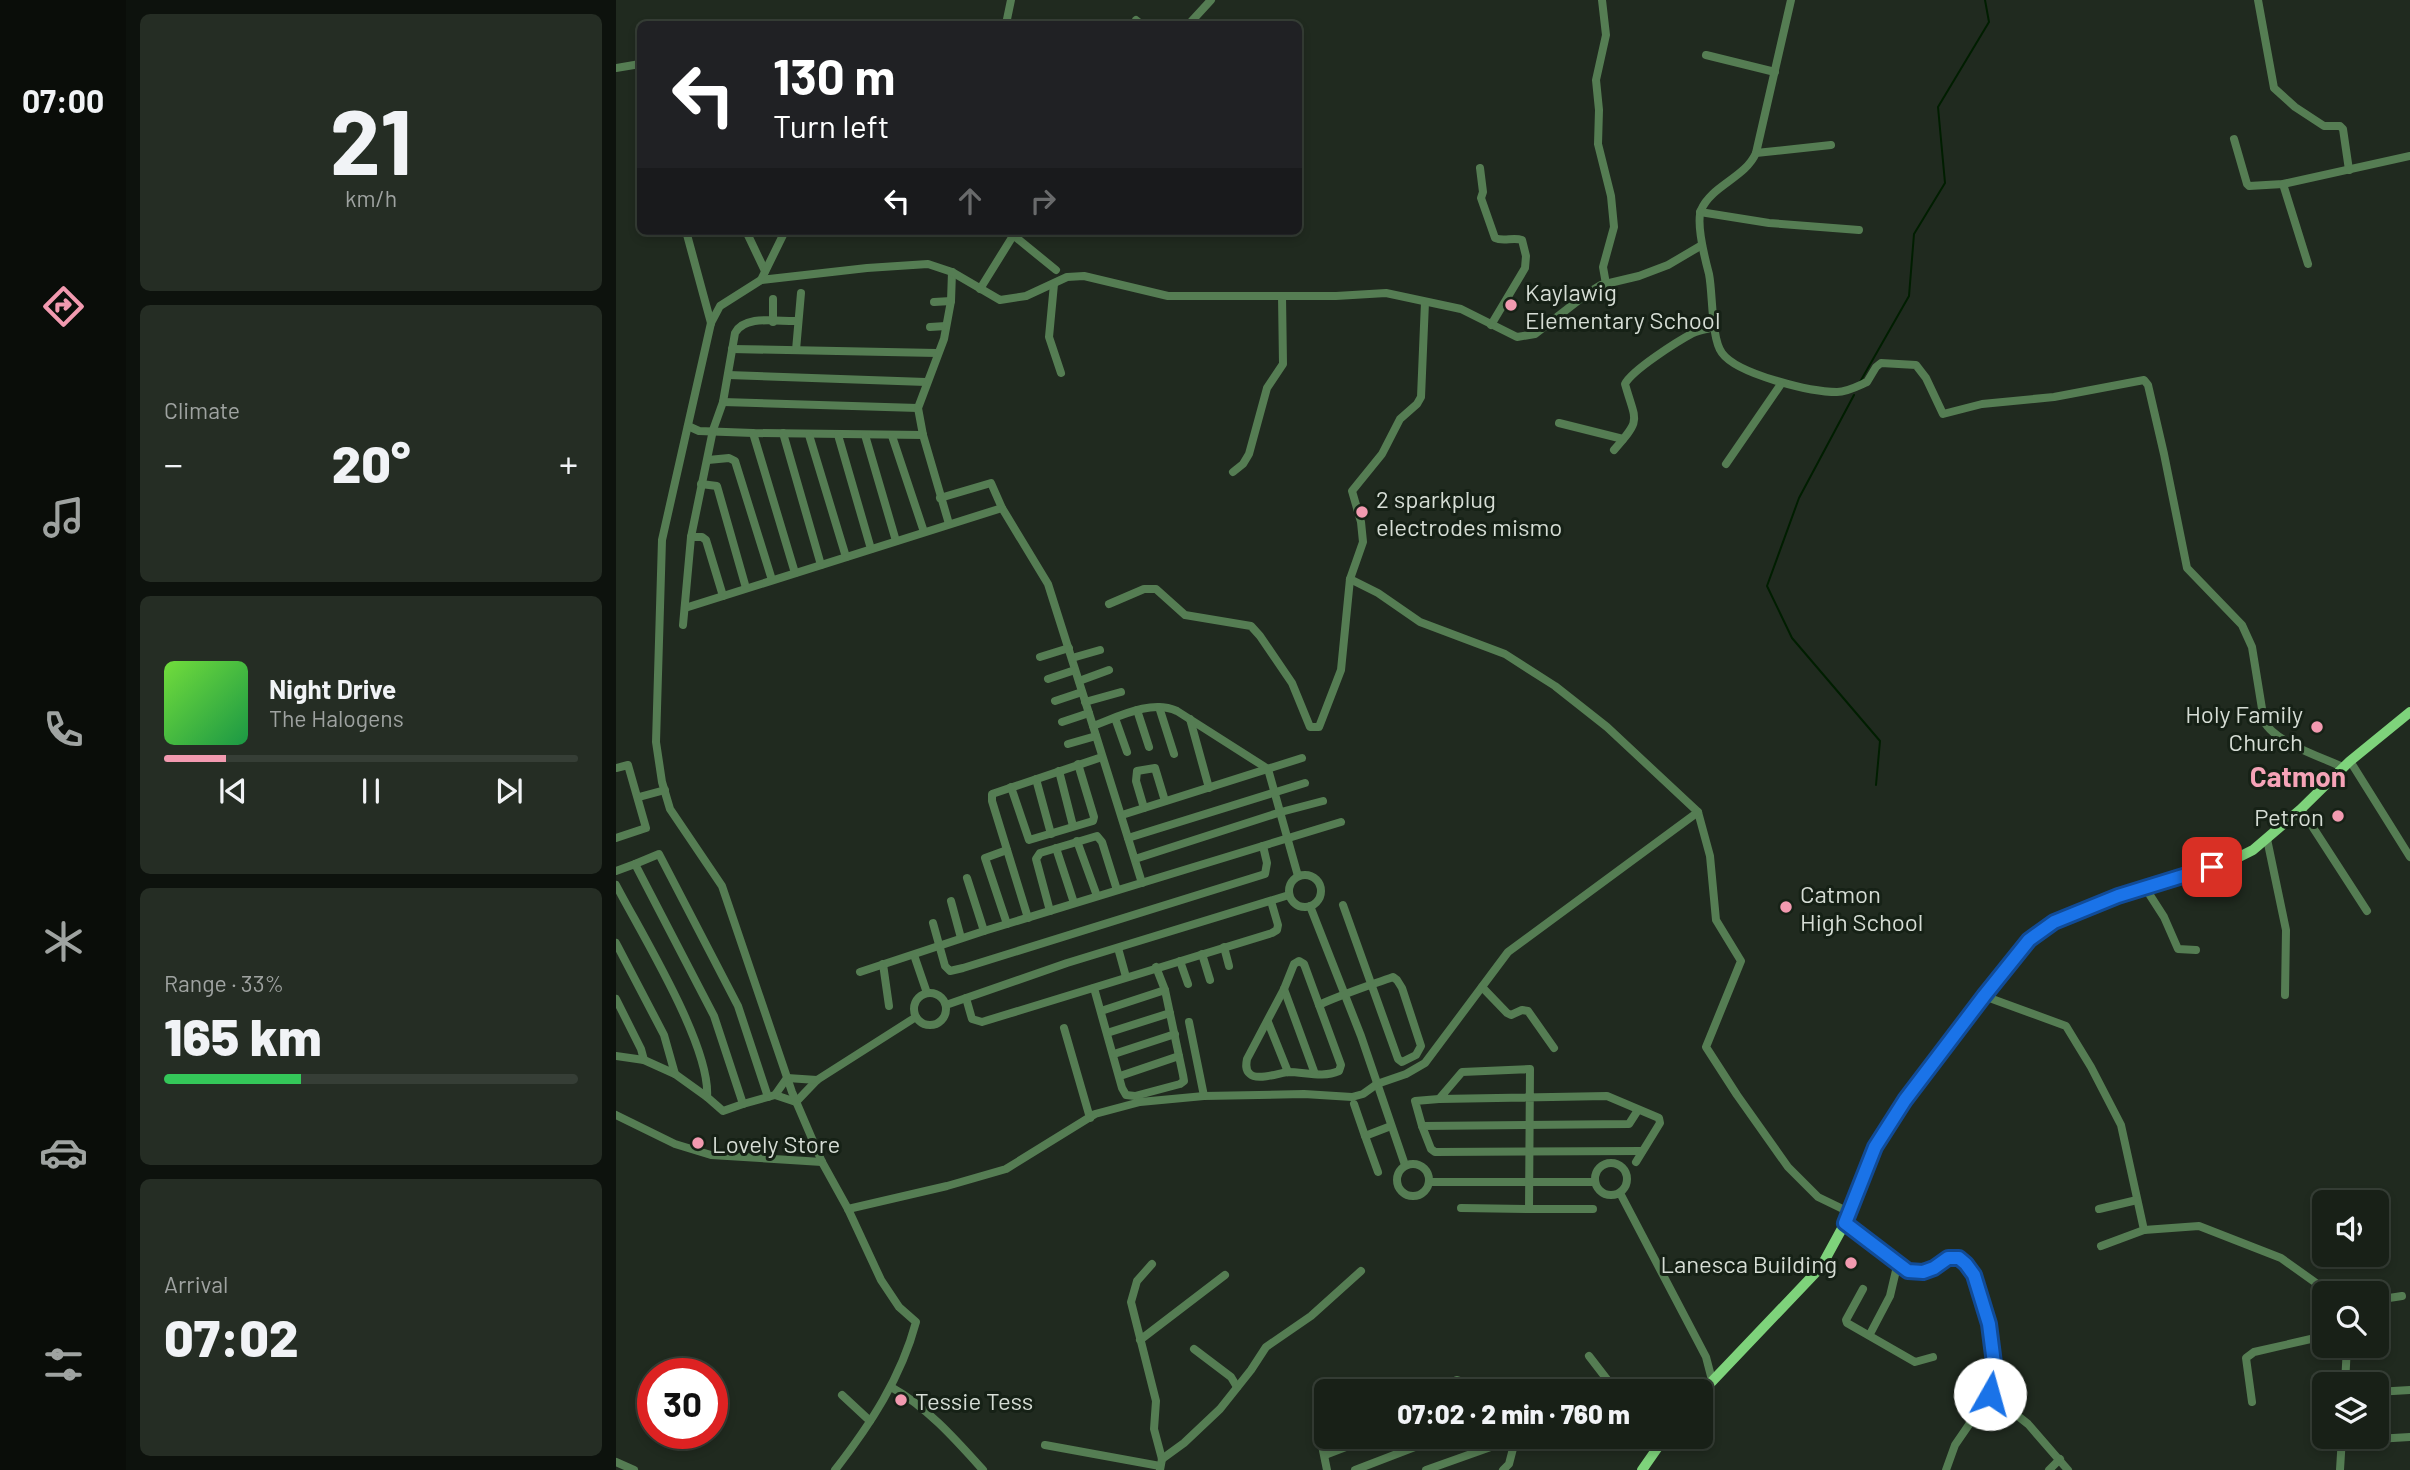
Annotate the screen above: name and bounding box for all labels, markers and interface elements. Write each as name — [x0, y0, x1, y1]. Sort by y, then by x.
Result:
text: 130 m — [773, 46, 895, 105]
icon: left — [658, 49, 749, 140]
text: 07:00 — [22, 81, 104, 119]
text: 21 — [330, 84, 412, 193]
text: Turn left — [773, 106, 890, 144]
icon: left — [878, 182, 916, 220]
icon: ahead — [951, 182, 989, 220]
icon: right — [1024, 182, 1062, 220]
text: km/h — [345, 184, 397, 212]
place label: Kaylawig Elementary School — [1525, 277, 1720, 334]
icon: directions — [39, 282, 88, 331]
marker: Kaylawig Elementary School — [1503, 297, 1519, 313]
text: Climate — [164, 396, 240, 424]
text: 20° — [332, 431, 410, 493]
text: − — [164, 440, 183, 486]
text: + — [559, 440, 578, 486]
place label: 2 sparkplug electrodes mismo — [1376, 484, 1562, 541]
icon: music — [39, 493, 88, 542]
marker: 2 sparkplug electrodes mismo — [1354, 504, 1370, 520]
text: Night Drive — [269, 673, 396, 704]
place label: Holy Family Church — [2185, 699, 2303, 756]
text: The Halogens — [269, 704, 404, 732]
icon: phone — [39, 705, 88, 754]
marker: Holy Family Church — [2309, 719, 2325, 735]
district label: Catmon — [2250, 759, 2346, 793]
icon: previous — [214, 772, 252, 810]
icon: pause — [352, 772, 390, 810]
icon: next — [490, 772, 528, 810]
place label: Petron — [2254, 802, 2324, 831]
marker: Petron — [2330, 808, 2346, 824]
pin — [2182, 837, 2242, 897]
icon: arrive — [2193, 848, 2231, 886]
place label: Catmon High School — [1800, 879, 1923, 936]
marker: Catmon High School — [1778, 899, 1794, 915]
icon: climate — [39, 917, 88, 966]
text: Range · 33% — [164, 969, 284, 997]
text: 165 km — [164, 1004, 322, 1066]
icon: car — [39, 1128, 88, 1177]
place label: Lovely Store — [712, 1129, 840, 1158]
marker: Lovely Store — [690, 1135, 706, 1151]
map controls — [2312, 1190, 2389, 1449]
button: sound — [2312, 1190, 2389, 1267]
place label: Lanesca Building — [1660, 1249, 1837, 1278]
marker: Lanesca Building — [1843, 1255, 1859, 1271]
text: Arrival — [164, 1270, 228, 1298]
button: search — [2312, 1281, 2389, 1358]
text: 07:02 — [164, 1305, 299, 1367]
icon: filters — [39, 1340, 88, 1389]
position arrow — [1953, 1357, 2027, 1431]
speed limit sign: 30 — [637, 1358, 728, 1449]
button: layers — [2312, 1372, 2389, 1449]
place label: Tessie Tess — [915, 1386, 1033, 1415]
marker: Tessie Tess — [893, 1392, 909, 1408]
text: 07:02 · 2 min · 760 m — [1397, 1398, 1630, 1429]

